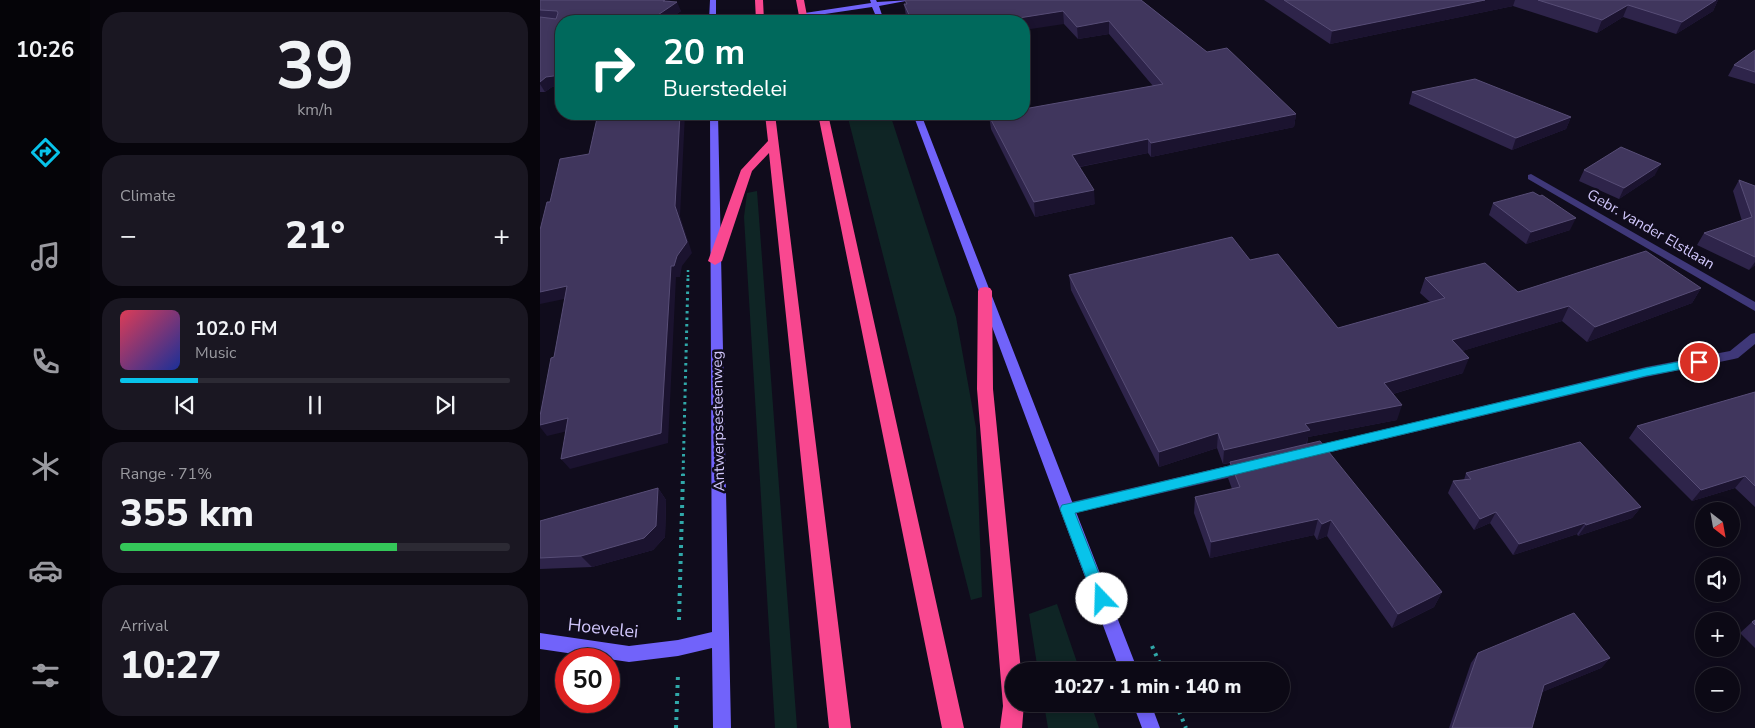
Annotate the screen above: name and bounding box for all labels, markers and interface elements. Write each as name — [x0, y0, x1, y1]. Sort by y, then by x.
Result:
text: 39 — [276, 22, 354, 111]
text: 20 m — [663, 29, 745, 76]
text: 10:26 — [16, 35, 74, 65]
icon: right — [580, 35, 645, 100]
text: Buerstedelei — [663, 74, 787, 104]
text: km/h — [297, 99, 333, 121]
icon: directions — [28, 135, 63, 170]
street label: Gebr. vander Elstlaan — [1584, 184, 1718, 274]
text: Climate — [120, 185, 175, 207]
text: 21° — [285, 210, 345, 261]
text: − — [120, 217, 137, 255]
text: + — [493, 217, 510, 255]
icon: music — [28, 239, 63, 274]
text: 102.0 FM — [195, 316, 278, 342]
pin — [1678, 341, 1720, 383]
text: Music — [195, 342, 236, 364]
icon: phone — [28, 344, 63, 379]
icon: arrive — [1685, 348, 1713, 376]
street label: Antwerpsesteenweg — [707, 351, 729, 491]
icon: previous — [171, 391, 199, 419]
icon: pause — [301, 391, 329, 419]
icon: next — [431, 391, 459, 419]
icon: climate — [28, 449, 63, 484]
text: Range · 71% — [120, 463, 212, 485]
text: 355 km — [120, 488, 254, 539]
north arrow — [1695, 502, 1740, 548]
map controls — [1695, 502, 1740, 712]
icon: car — [28, 553, 63, 588]
button: sound — [1695, 557, 1740, 602]
position arrow — [1075, 572, 1127, 624]
street label: Hoevelei — [567, 612, 639, 644]
button: + — [1695, 612, 1740, 657]
text: Arrival — [120, 615, 168, 637]
text: 10:27 — [120, 640, 221, 691]
speed limit sign: 50 — [555, 648, 620, 713]
icon: filters — [28, 658, 63, 693]
button: − — [1695, 667, 1740, 712]
text: 10:27 · 1 min · 140 m — [1054, 674, 1241, 700]

